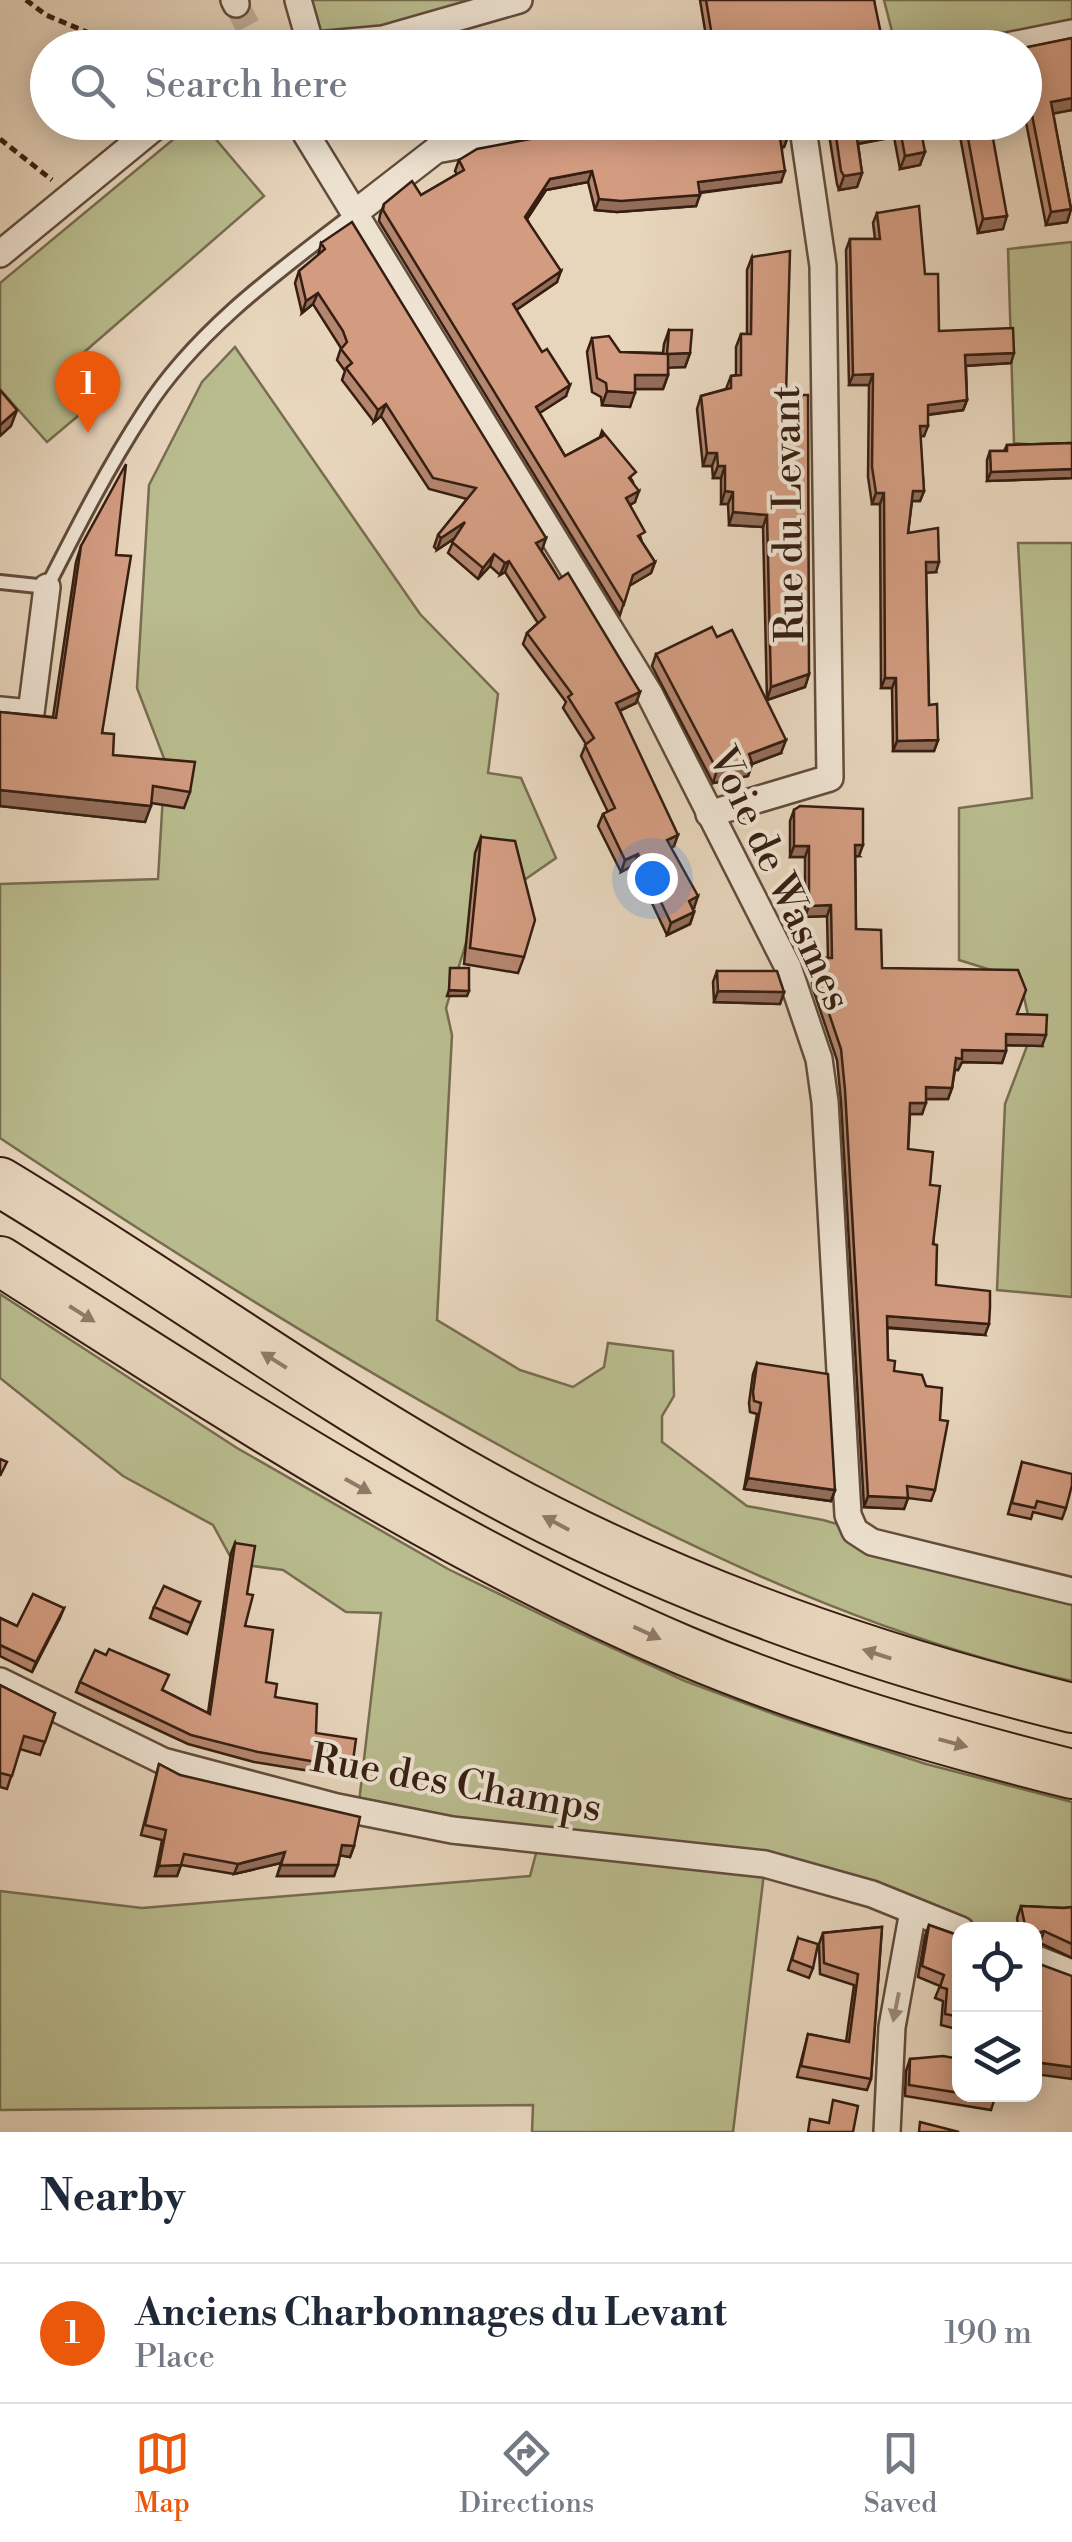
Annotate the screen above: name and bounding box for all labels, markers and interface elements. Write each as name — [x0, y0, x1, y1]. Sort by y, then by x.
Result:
search box — [30, 30, 1042, 140]
icon: search — [65, 58, 120, 113]
text: Search here — [145, 62, 348, 109]
pin: 1 — [56, 350, 120, 433]
street label: Rue du Levant — [762, 385, 816, 643]
street label: Voie de Wasmes — [696, 739, 862, 1019]
your location — [627, 853, 678, 904]
one-way arrow — [69, 1304, 96, 1322]
one-way arrow — [261, 1351, 288, 1370]
one-way arrow — [344, 1476, 372, 1494]
one-way arrow — [541, 1514, 570, 1531]
one-way arrow — [633, 1625, 662, 1642]
one-way arrow — [861, 1646, 892, 1661]
street label: Rue des Champs — [307, 1734, 605, 1834]
one-way arrow — [938, 1735, 969, 1751]
map controls — [952, 1922, 1042, 2102]
button: locate — [952, 1922, 1042, 2012]
one-way arrow — [888, 1992, 903, 2023]
button: layers — [952, 2012, 1042, 2102]
text: Nearby — [40, 2171, 185, 2224]
text: Anciens Charbonnages du Levant — [135, 2290, 727, 2337]
text: 1 — [65, 2313, 80, 2353]
text: 190 m — [944, 2313, 1032, 2353]
text: Place — [135, 2337, 215, 2377]
tab: Map — [135, 2426, 190, 2521]
tab: Directions — [459, 2426, 594, 2521]
tab: Saved — [864, 2426, 937, 2521]

